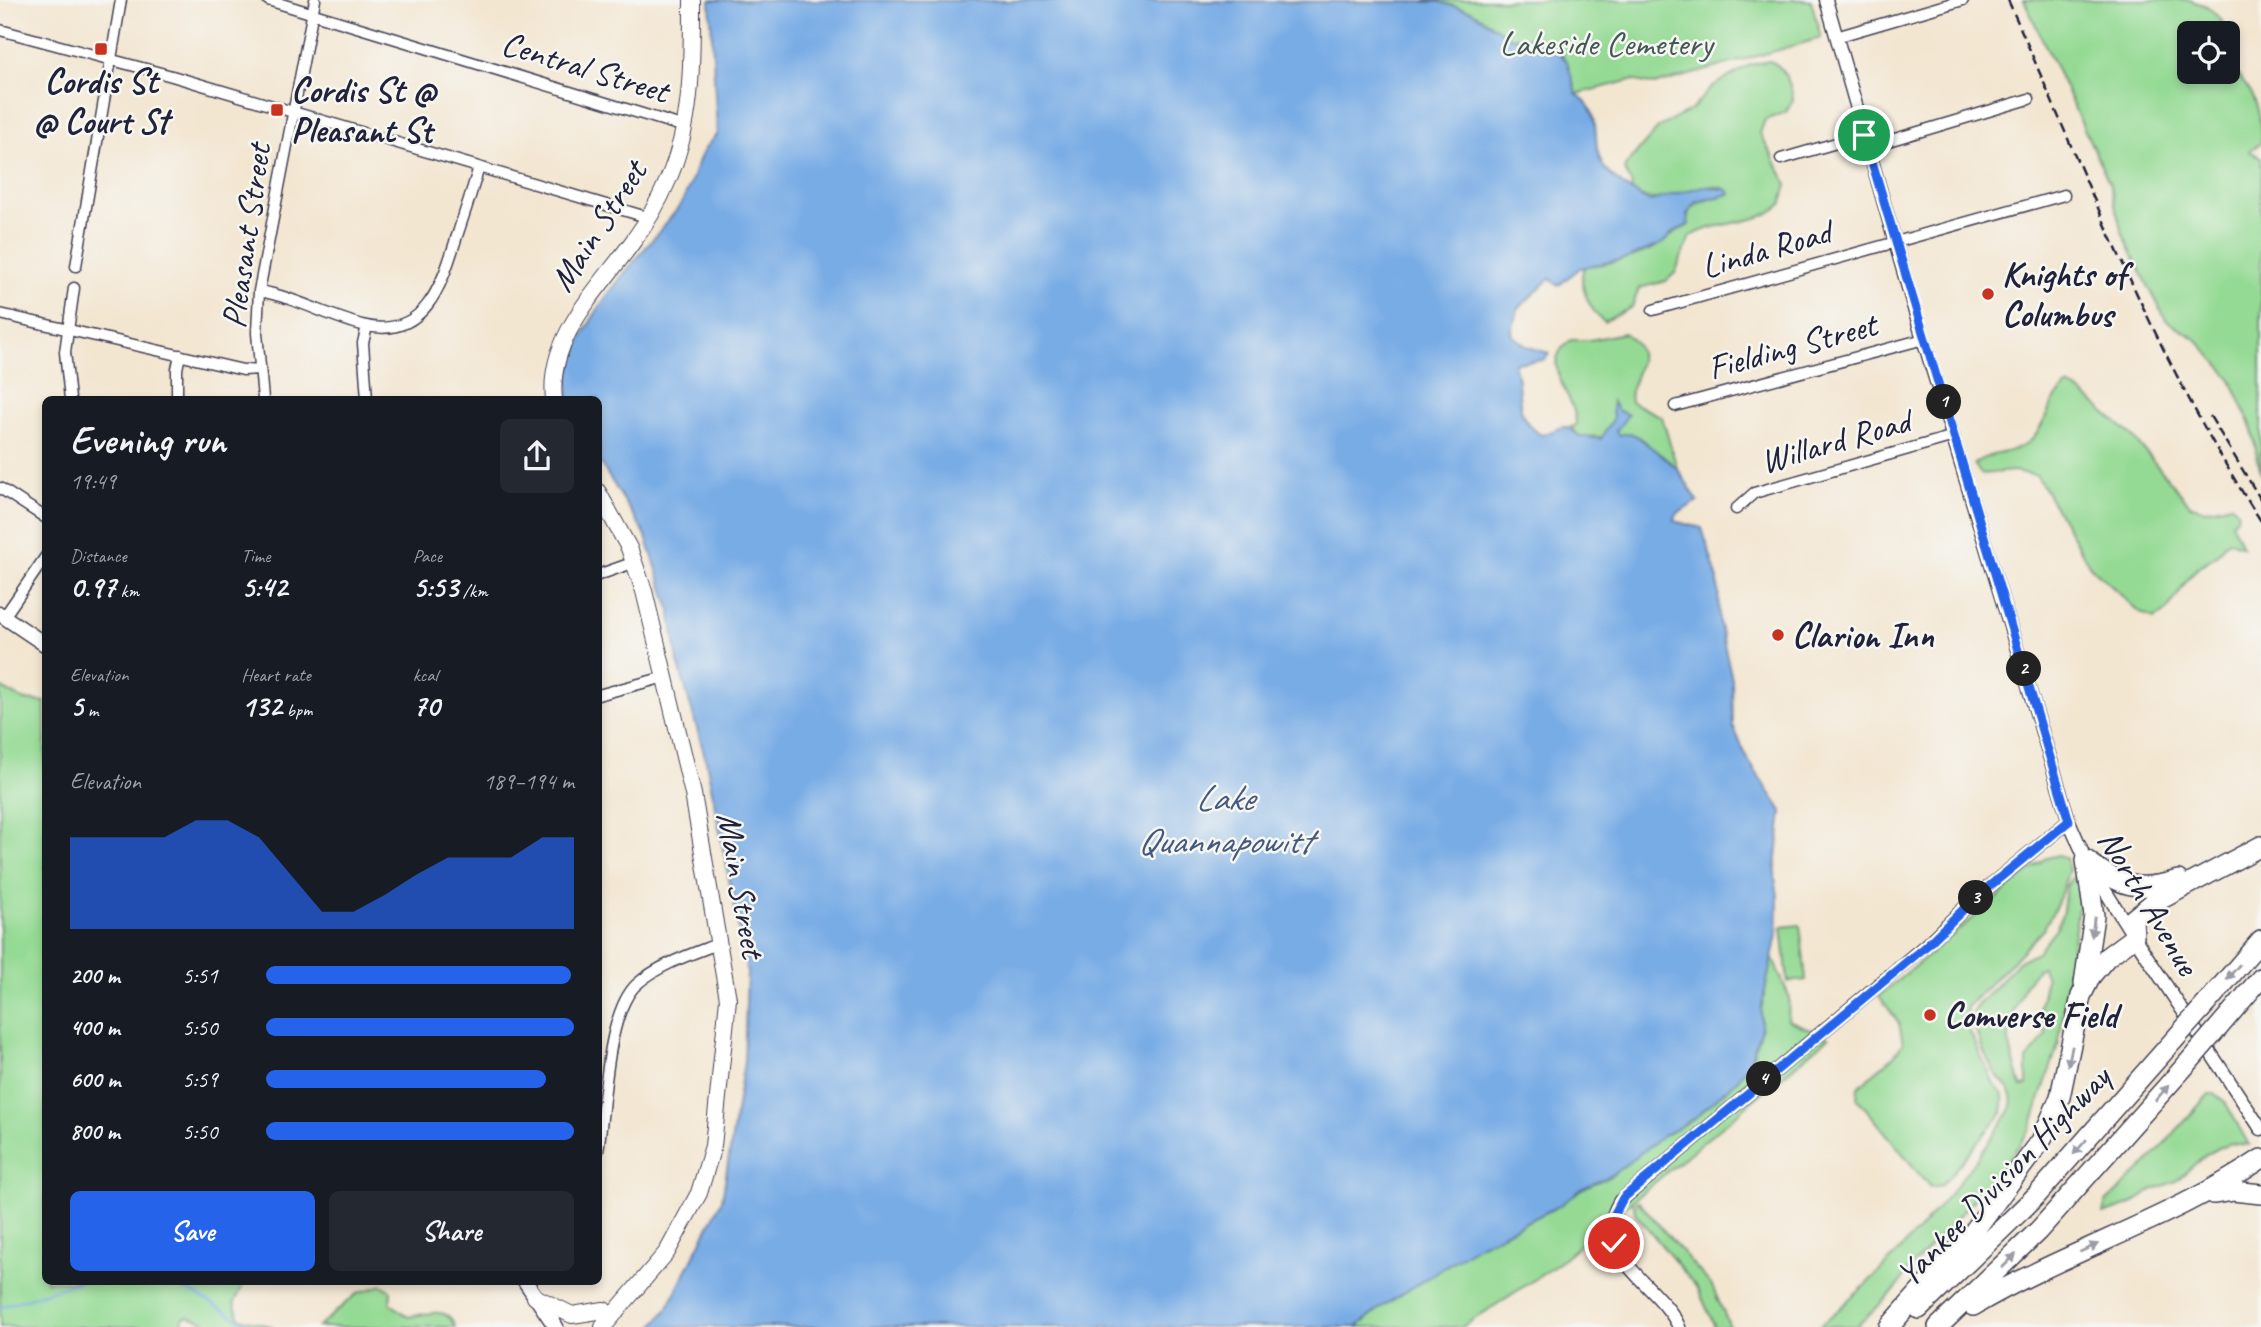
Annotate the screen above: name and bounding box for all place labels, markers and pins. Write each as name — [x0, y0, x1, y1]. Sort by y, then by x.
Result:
marker: Cordis St @ Court St — [93, 41, 109, 57]
place label: Cordis St @ Court St — [34, 59, 174, 144]
place label: Cordis St @ Pleasant St — [291, 68, 439, 153]
marker: Cordis St @ Pleasant St — [269, 102, 285, 118]
pin — [1834, 105, 1894, 165]
place label: Knights of Columbus — [2002, 252, 2134, 337]
marker: Knights of Columbus — [1980, 286, 1996, 302]
pin: 1 — [1926, 384, 1962, 420]
place label: Clarion Inn — [1792, 613, 1934, 658]
marker: Clarion Inn — [1770, 627, 1786, 643]
pin: 2 — [2007, 652, 2042, 686]
pin: 3 — [1958, 880, 1994, 916]
place label: Comverse Field — [1944, 993, 2123, 1038]
marker: Comverse Field — [1922, 1007, 1938, 1023]
pin: 4 — [1746, 1062, 1782, 1096]
pin — [1584, 1213, 1644, 1273]

